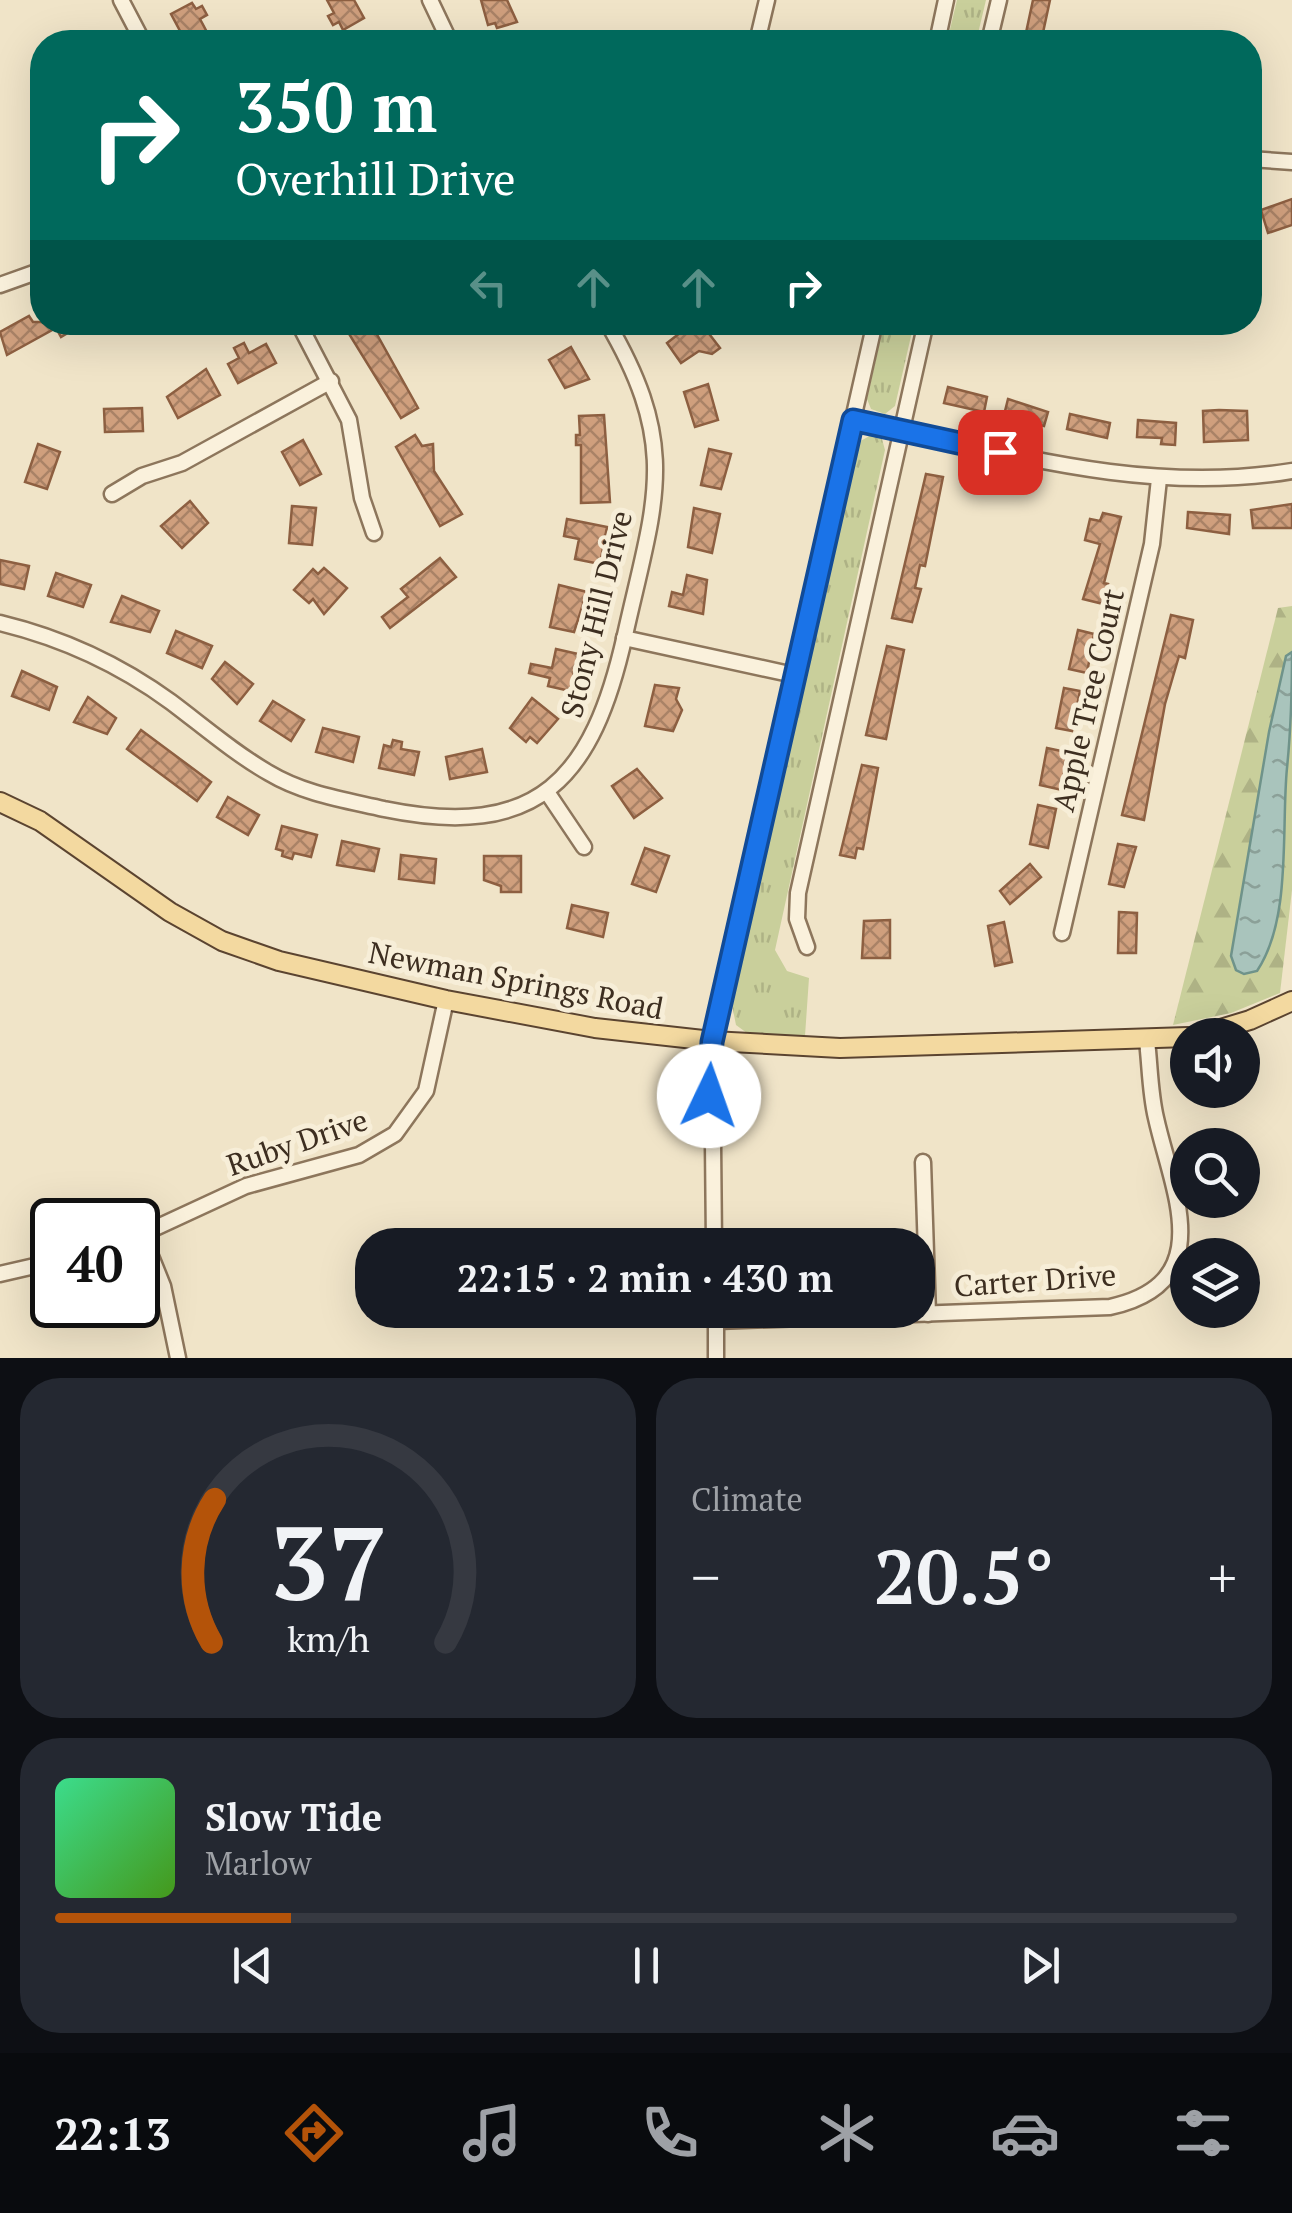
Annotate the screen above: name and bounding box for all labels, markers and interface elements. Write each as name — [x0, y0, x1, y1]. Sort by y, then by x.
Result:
text: 350 m — [235, 59, 437, 152]
icon: right — [70, 70, 200, 200]
text: Overhill Drive — [235, 148, 516, 208]
icon: left — [461, 260, 516, 315]
icon: ahead — [566, 260, 621, 315]
icon: ahead — [671, 260, 726, 315]
icon: right — [776, 260, 831, 315]
pin — [958, 410, 1043, 495]
icon: arrive — [973, 425, 1028, 480]
street label: Stony Hill Drive — [551, 506, 641, 722]
street label: Apple Tree Court — [1043, 585, 1133, 815]
street label: Newman Springs Road — [365, 932, 667, 1028]
map controls — [1170, 1018, 1260, 1328]
button: sound — [1170, 1018, 1260, 1108]
position arrow — [657, 1044, 761, 1148]
street label: Ruby Drive — [221, 1099, 373, 1185]
button: search — [1170, 1128, 1260, 1218]
speed limit sign: 40 — [30, 1198, 160, 1328]
button: layers — [1170, 1238, 1260, 1328]
text: 22:15 · 2 min · 430 m — [457, 1253, 833, 1303]
street label: Carter Drive — [953, 1254, 1117, 1306]
text: Climate — [691, 1478, 803, 1520]
text: 37 — [269, 1492, 387, 1630]
text: 20.5° — [874, 1526, 1054, 1625]
text: − — [691, 1540, 720, 1613]
text: + — [1208, 1540, 1237, 1613]
text: km/h — [287, 1615, 369, 1662]
text: Slow Tide — [205, 1792, 382, 1842]
text: Marlow — [205, 1842, 311, 1884]
icon: previous — [225, 1938, 280, 1993]
icon: pause — [619, 1938, 674, 1993]
icon: next — [1013, 1938, 1068, 1993]
icon: directions — [279, 2098, 349, 2168]
icon: music — [457, 2098, 527, 2168]
icon: phone — [635, 2098, 705, 2168]
icon: climate — [812, 2098, 882, 2168]
icon: car — [990, 2098, 1060, 2168]
icon: filters — [1168, 2098, 1238, 2168]
text: 22:13 — [54, 2103, 171, 2163]

